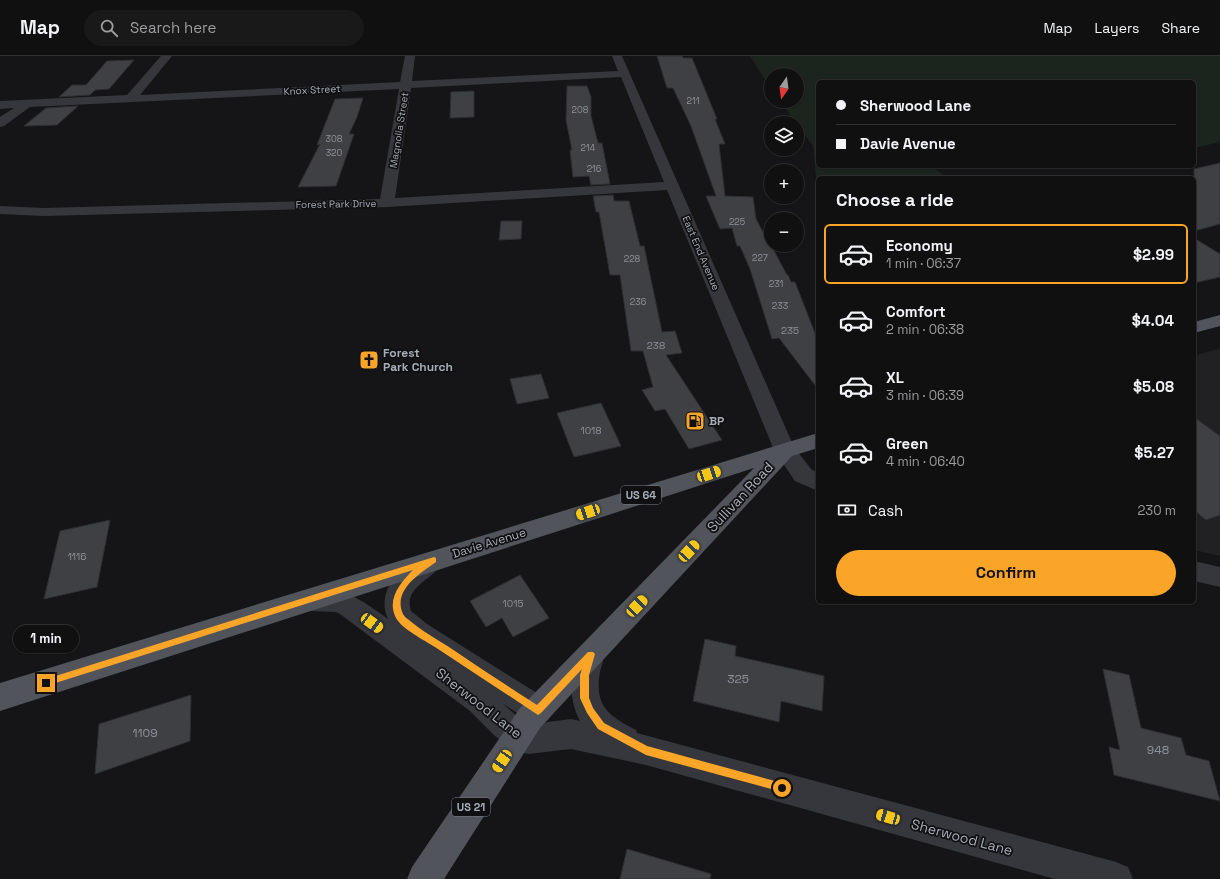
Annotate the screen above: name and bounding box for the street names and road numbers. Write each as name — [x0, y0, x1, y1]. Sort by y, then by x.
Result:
street label: Knox Street — [283, 82, 341, 98]
street label: Magnolia Street — [387, 91, 411, 169]
street label: Forest Park Drive — [296, 197, 377, 211]
street label: East End Avenue — [679, 214, 723, 292]
street label: Sullivan Road — [703, 458, 777, 536]
road number: US 64 — [621, 486, 661, 504]
street label: Davie Avenue — [450, 524, 528, 562]
street label: Sherwood Lane — [432, 664, 526, 742]
road number: US 21 — [452, 798, 490, 816]
street label: Sherwood Lane — [909, 815, 1015, 859]

